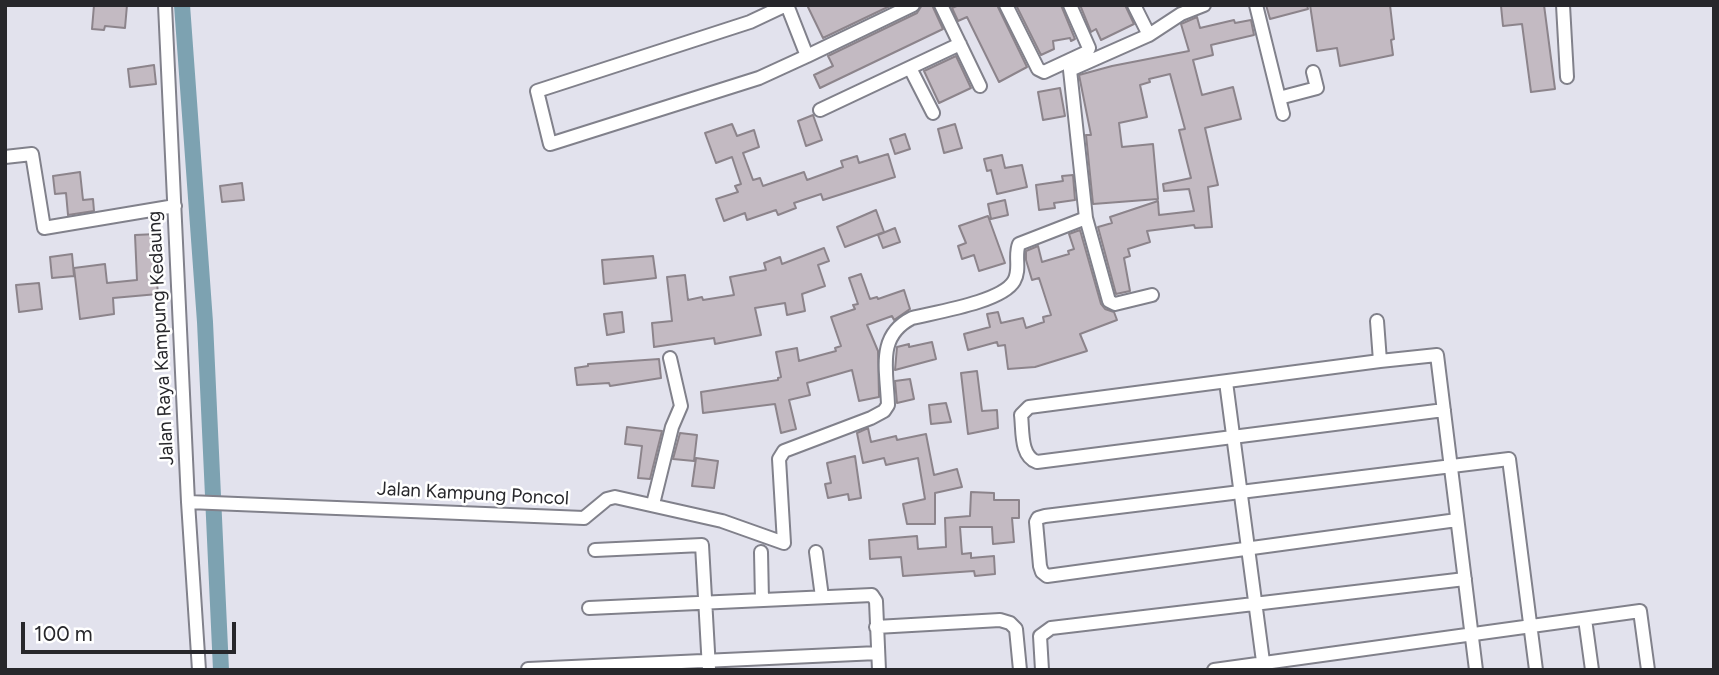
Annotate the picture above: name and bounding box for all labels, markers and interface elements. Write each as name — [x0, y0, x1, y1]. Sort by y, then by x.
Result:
street label: Jalan Raya Kampung Kedaung — [143, 210, 179, 466]
street label: Jalan Kampung Poncol — [376, 478, 570, 510]
scale bar — [24, 608, 240, 652]
text: 100 m — [34, 621, 93, 646]

